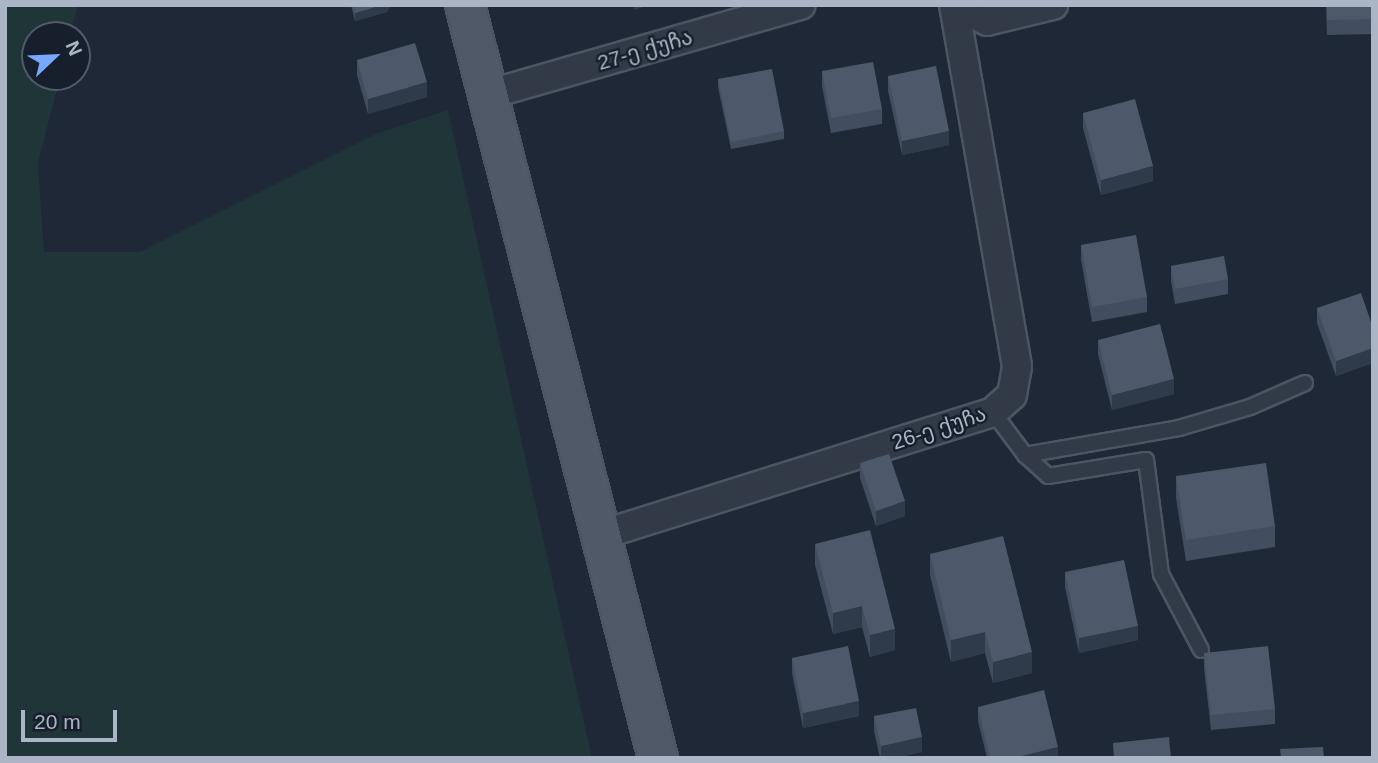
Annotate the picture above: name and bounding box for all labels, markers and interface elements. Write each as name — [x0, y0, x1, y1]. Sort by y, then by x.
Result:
north arrow — [21, 21, 91, 91]
street label: 27-ე ქუჩა — [595, 24, 695, 76]
text: N — [62, 38, 86, 59]
street label: 26-ე ქუჩა — [889, 401, 989, 455]
scale bar — [24, 696, 121, 740]
text: 20 m — [34, 710, 81, 733]

